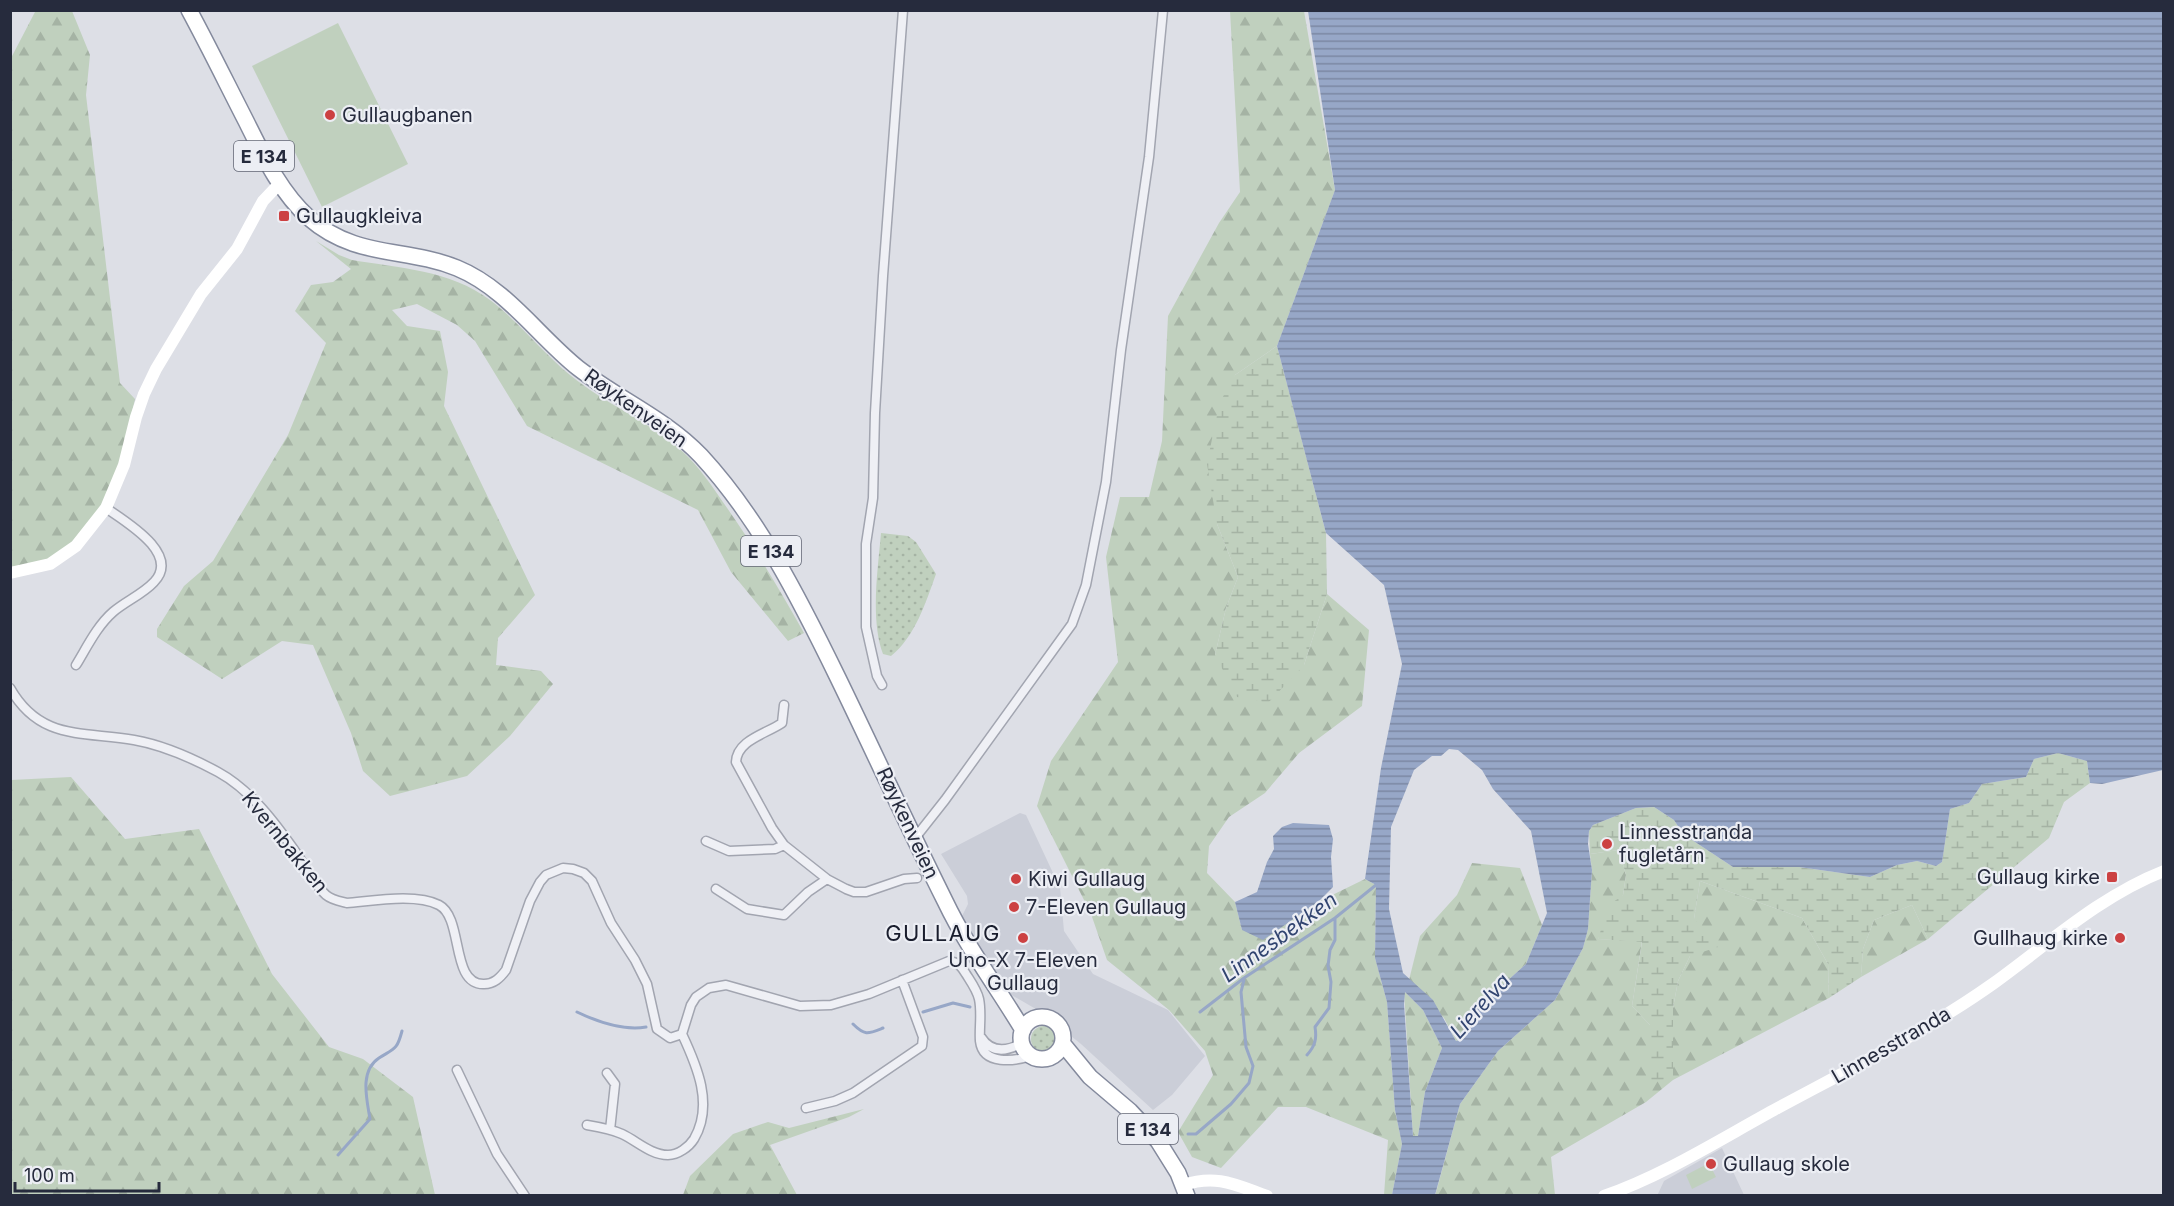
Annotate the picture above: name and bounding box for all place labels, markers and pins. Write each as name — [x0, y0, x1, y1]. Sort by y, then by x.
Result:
place label: Gullaugbanen — [342, 103, 473, 127]
marker: Gullaugbanen — [323, 108, 337, 122]
place label: Gullaugkleiva — [296, 204, 422, 228]
marker: Gullaugkleiva — [277, 209, 291, 223]
place label: Linnesstranda fugletårn — [1619, 820, 1752, 867]
marker: Linnesstranda fugletårn — [1600, 837, 1614, 851]
place label: Gullaug kirke — [1977, 865, 2100, 889]
place label: Kiwi Gullaug — [1028, 867, 1145, 891]
marker: Gullaug kirke — [2105, 870, 2119, 884]
marker: Kiwi Gullaug — [1009, 872, 1023, 886]
place label: 7-Eleven Gullaug — [1026, 895, 1186, 919]
marker: 7-Eleven Gullaug — [1007, 900, 1021, 914]
place label: Gullhaug kirke — [1973, 926, 2108, 950]
marker: Uno-X 7-Eleven Gullaug — [1016, 931, 1030, 945]
marker: Gullhaug kirke — [2113, 931, 2127, 945]
place label: Uno-X 7-Eleven Gullaug — [948, 948, 1098, 995]
place label: Gullaug skole — [1723, 1152, 1850, 1176]
marker: Gullaug skole — [1704, 1157, 1718, 1171]

